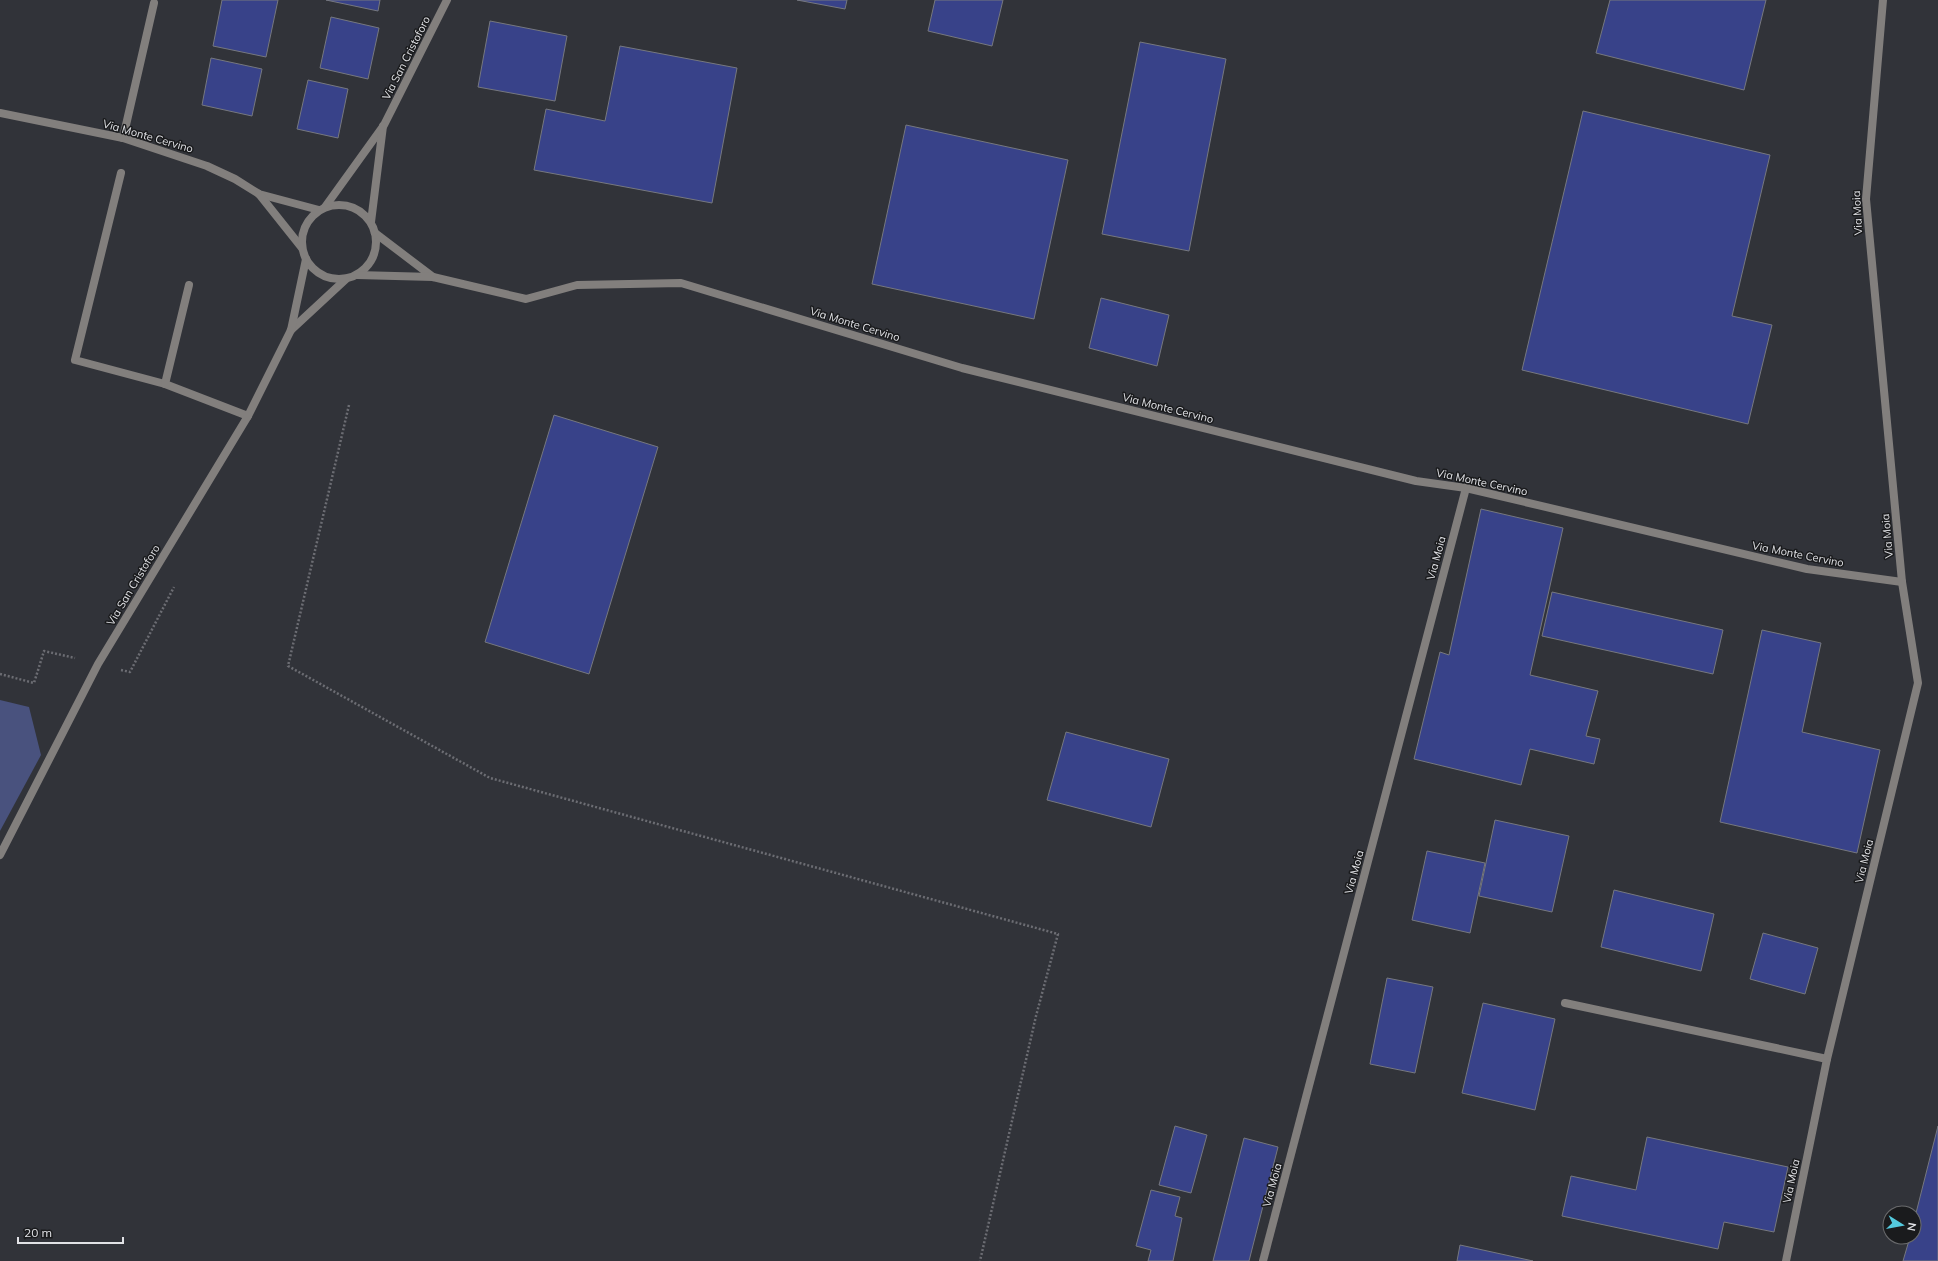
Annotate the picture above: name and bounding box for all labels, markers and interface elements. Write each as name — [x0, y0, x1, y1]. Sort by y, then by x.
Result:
street label: Via San Cristoforo — [379, 14, 433, 102]
street label: Via Monte Cervino — [101, 116, 195, 156]
street label: Via Moia — [1849, 190, 1865, 236]
street label: Via Monte Cervino — [808, 304, 902, 344]
street label: Via Monte Cervino — [1121, 390, 1215, 426]
street label: Via Monte Cervino — [1435, 465, 1529, 499]
street label: Via Moia — [1878, 513, 1896, 559]
street label: Via Moia — [1423, 535, 1449, 581]
street label: Via Monte Cervino — [1751, 538, 1845, 570]
street label: Via San Cristoforo — [103, 542, 163, 628]
street label: Via Moia — [1852, 838, 1876, 884]
street label: Via Moia — [1341, 849, 1367, 895]
street label: Via Moia — [1780, 1158, 1802, 1204]
street label: Via Moia — [1259, 1162, 1285, 1208]
north arrow — [1882, 1205, 1922, 1245]
scale bar — [18, 1219, 123, 1245]
text: N — [1904, 1221, 1919, 1232]
text: 20 m — [24, 1225, 52, 1240]

